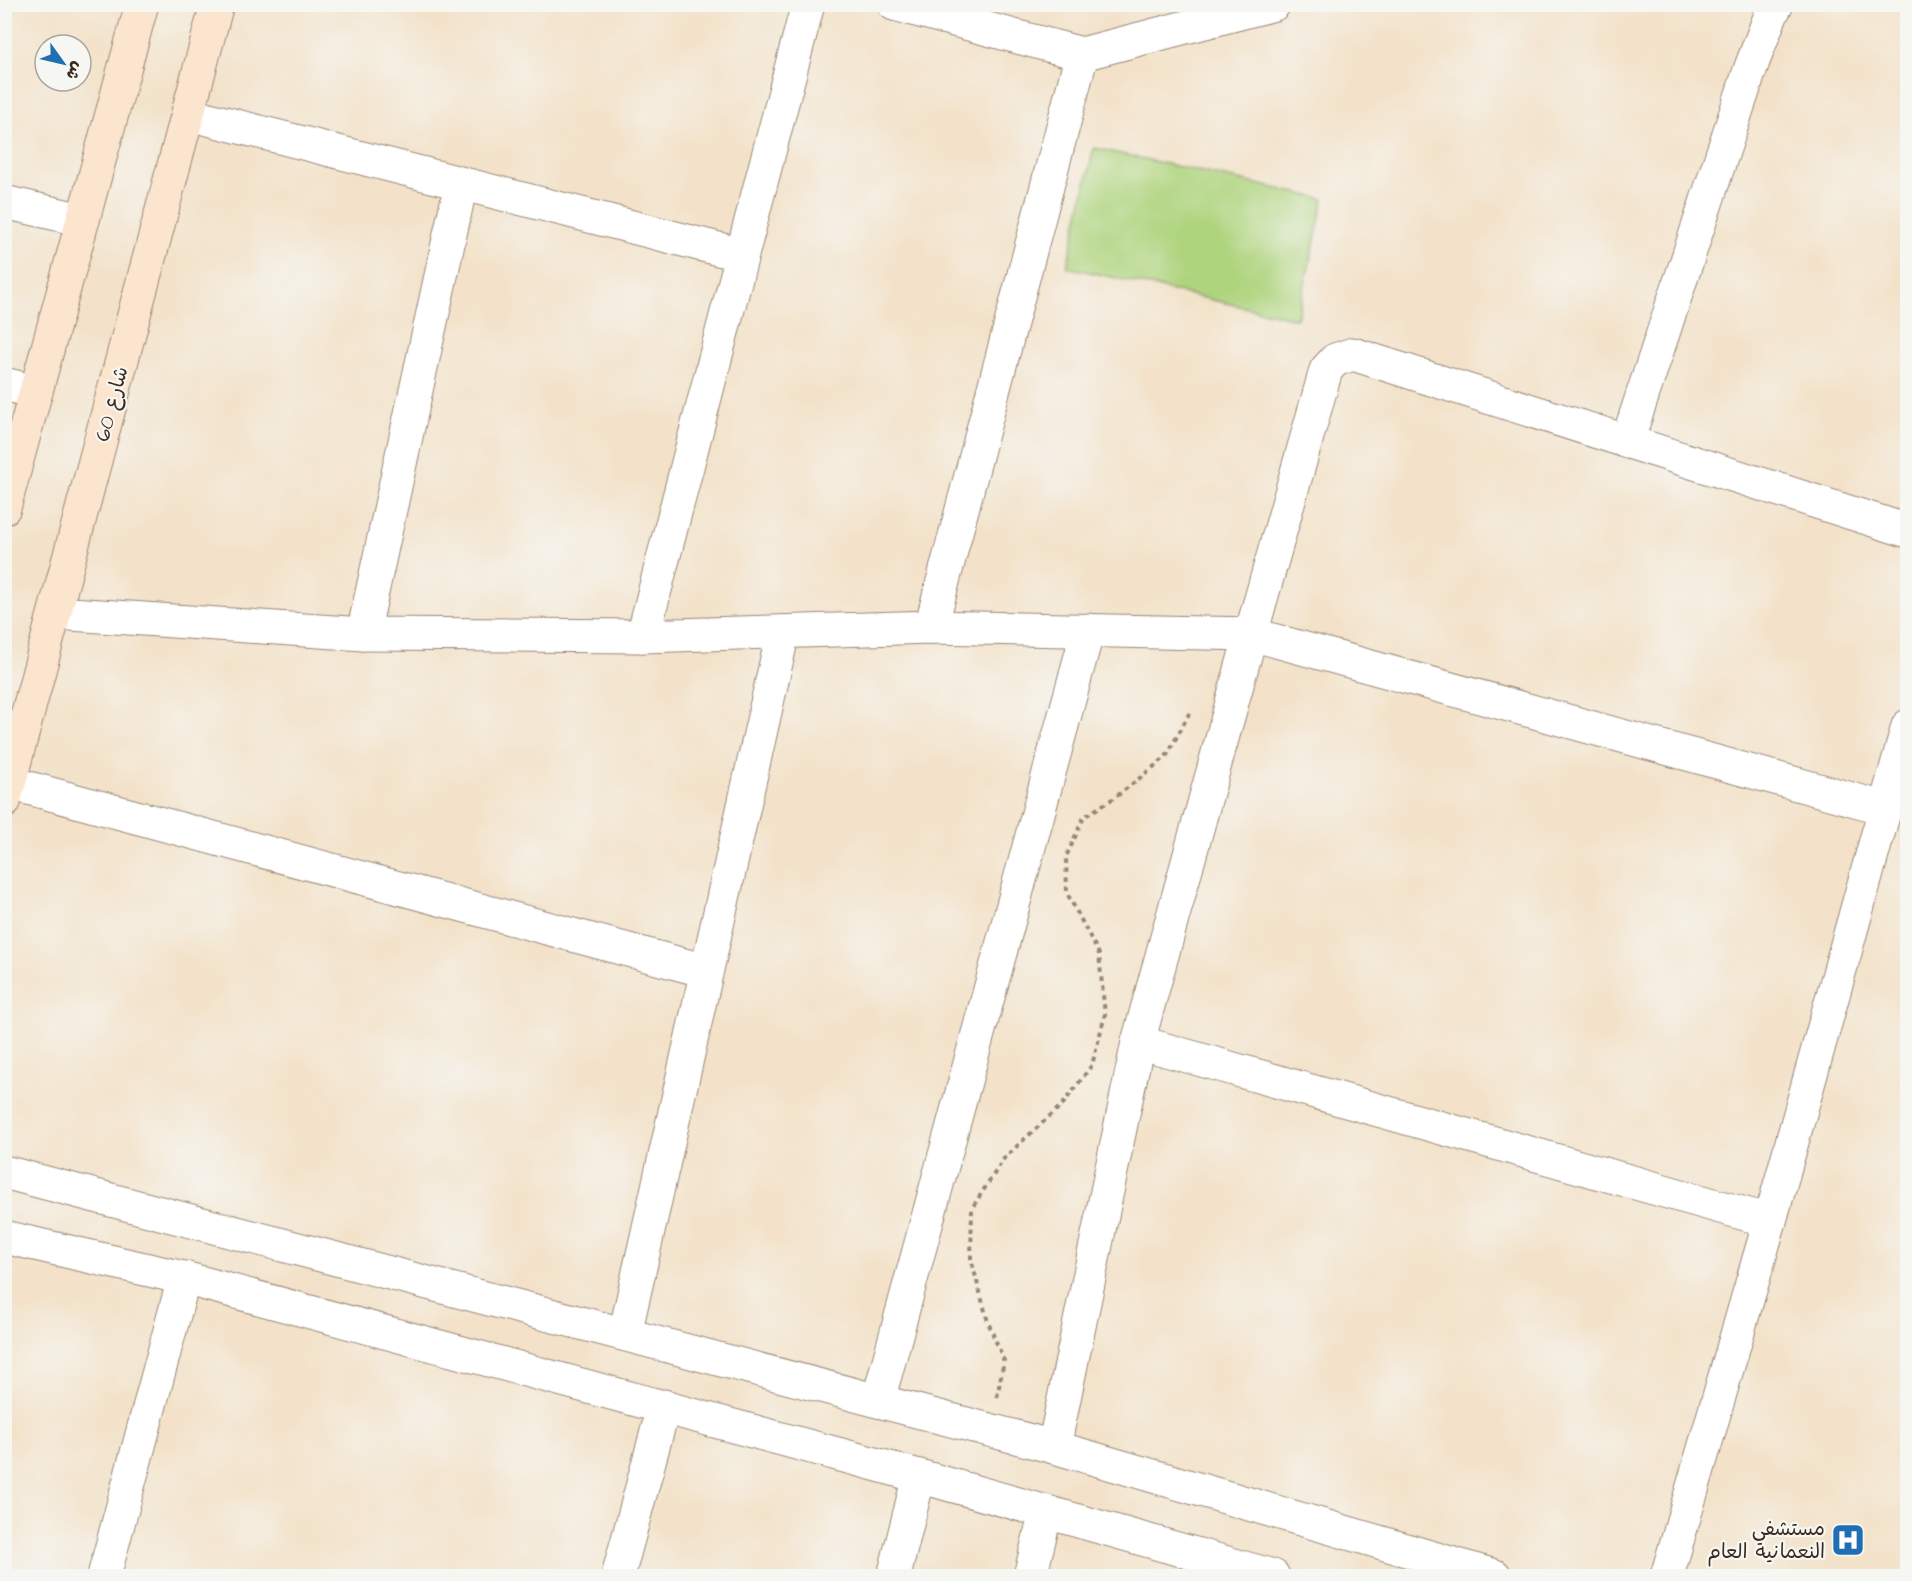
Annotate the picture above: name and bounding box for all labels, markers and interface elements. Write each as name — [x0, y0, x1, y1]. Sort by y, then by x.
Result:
north arrow — [33, 33, 93, 93]
text: ش — [61, 57, 89, 84]
street label: شارع 60 — [89, 363, 135, 445]
place label: مستشفى النعمانية العام — [1707, 1515, 1825, 1567]
hospital icon: مستشفى النعمانية العام — [1830, 1522, 1866, 1558]

